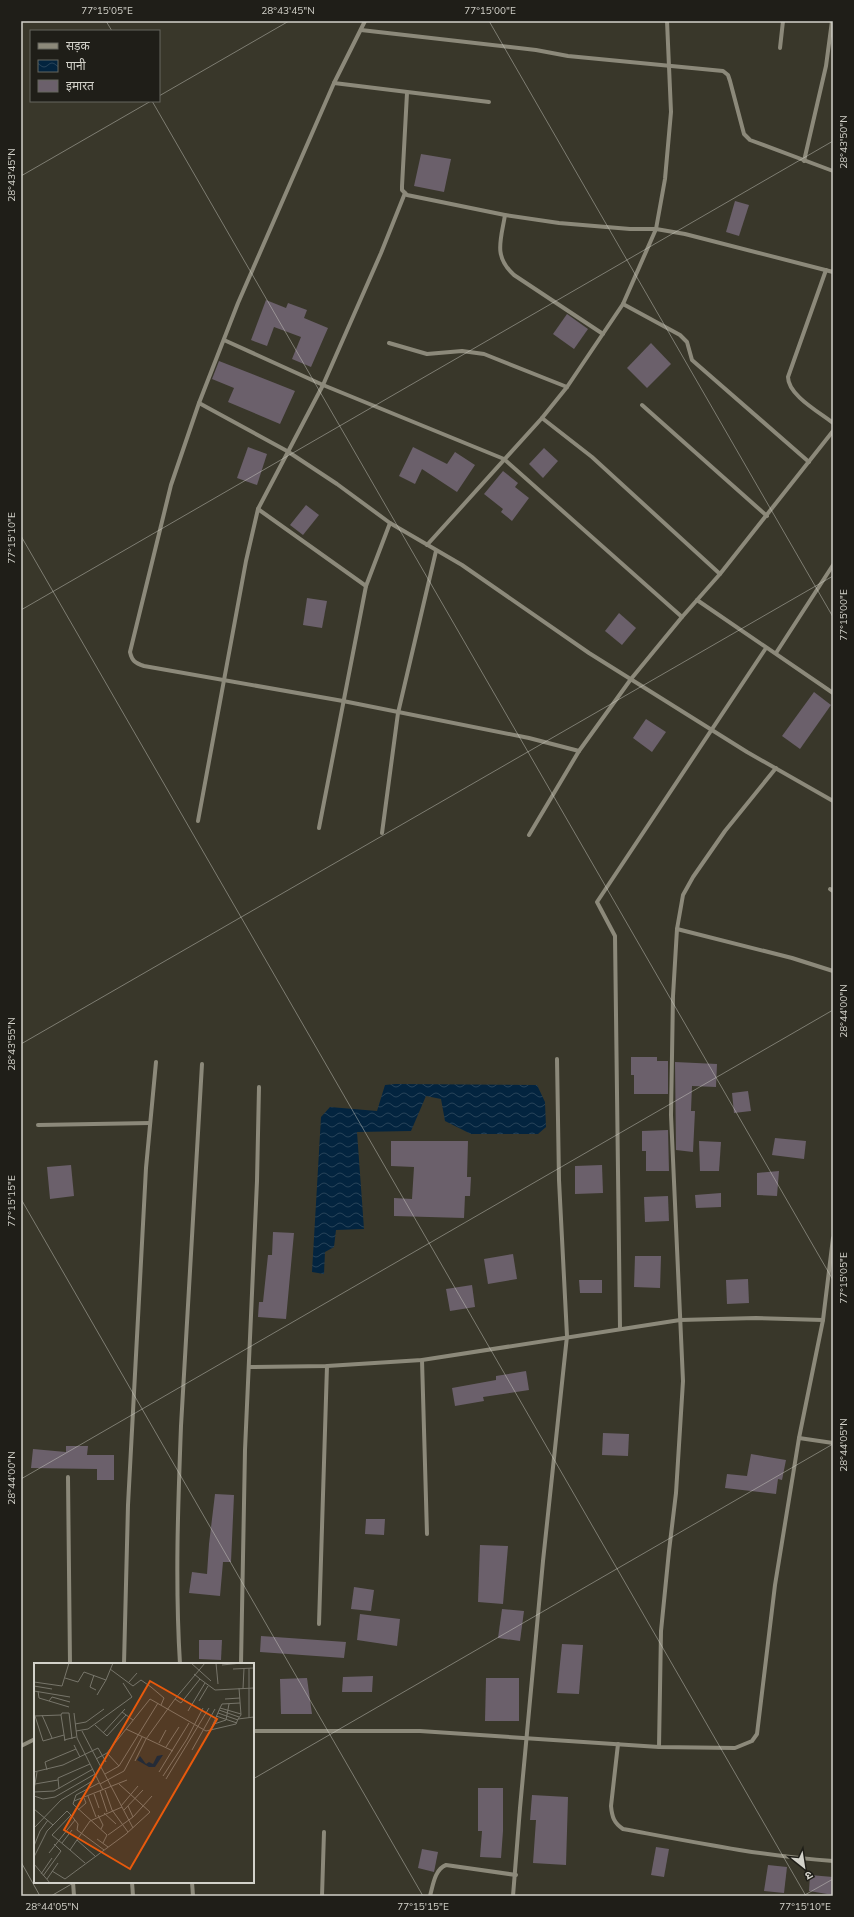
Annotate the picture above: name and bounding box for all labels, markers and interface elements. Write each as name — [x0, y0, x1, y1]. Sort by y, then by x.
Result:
text: 77°15'05"E — [81, 4, 133, 17]
text: 28°43'45"N — [261, 4, 315, 17]
text: 77°15'00"E — [464, 4, 516, 17]
legend — [30, 30, 160, 102]
text: सड़क — [66, 38, 91, 53]
text: पानी — [66, 58, 87, 73]
text: इमारत — [66, 78, 95, 93]
text: 28°43'50"N — [837, 115, 850, 169]
text: 28°43'45"N — [5, 148, 18, 202]
text: 77°15'10"E — [5, 512, 18, 564]
text: 77°15'00"E — [837, 589, 850, 641]
text: 28°44'00"N — [837, 984, 850, 1038]
text: 28°43'55"N — [5, 1017, 18, 1071]
text: 77°15'15"E — [5, 1175, 18, 1227]
text: 77°15'05"E — [837, 1252, 850, 1304]
text: 28°44'05"N — [837, 1418, 850, 1472]
text: 28°44'00"N — [5, 1451, 18, 1505]
inset map — [34, 1663, 254, 1883]
north arrow — [784, 1847, 824, 1887]
text: उ — [802, 1868, 815, 1884]
text: 28°44'05"N — [25, 1900, 79, 1913]
text: 77°15'15"E — [397, 1900, 449, 1913]
text: 77°15'10"E — [779, 1900, 831, 1913]

